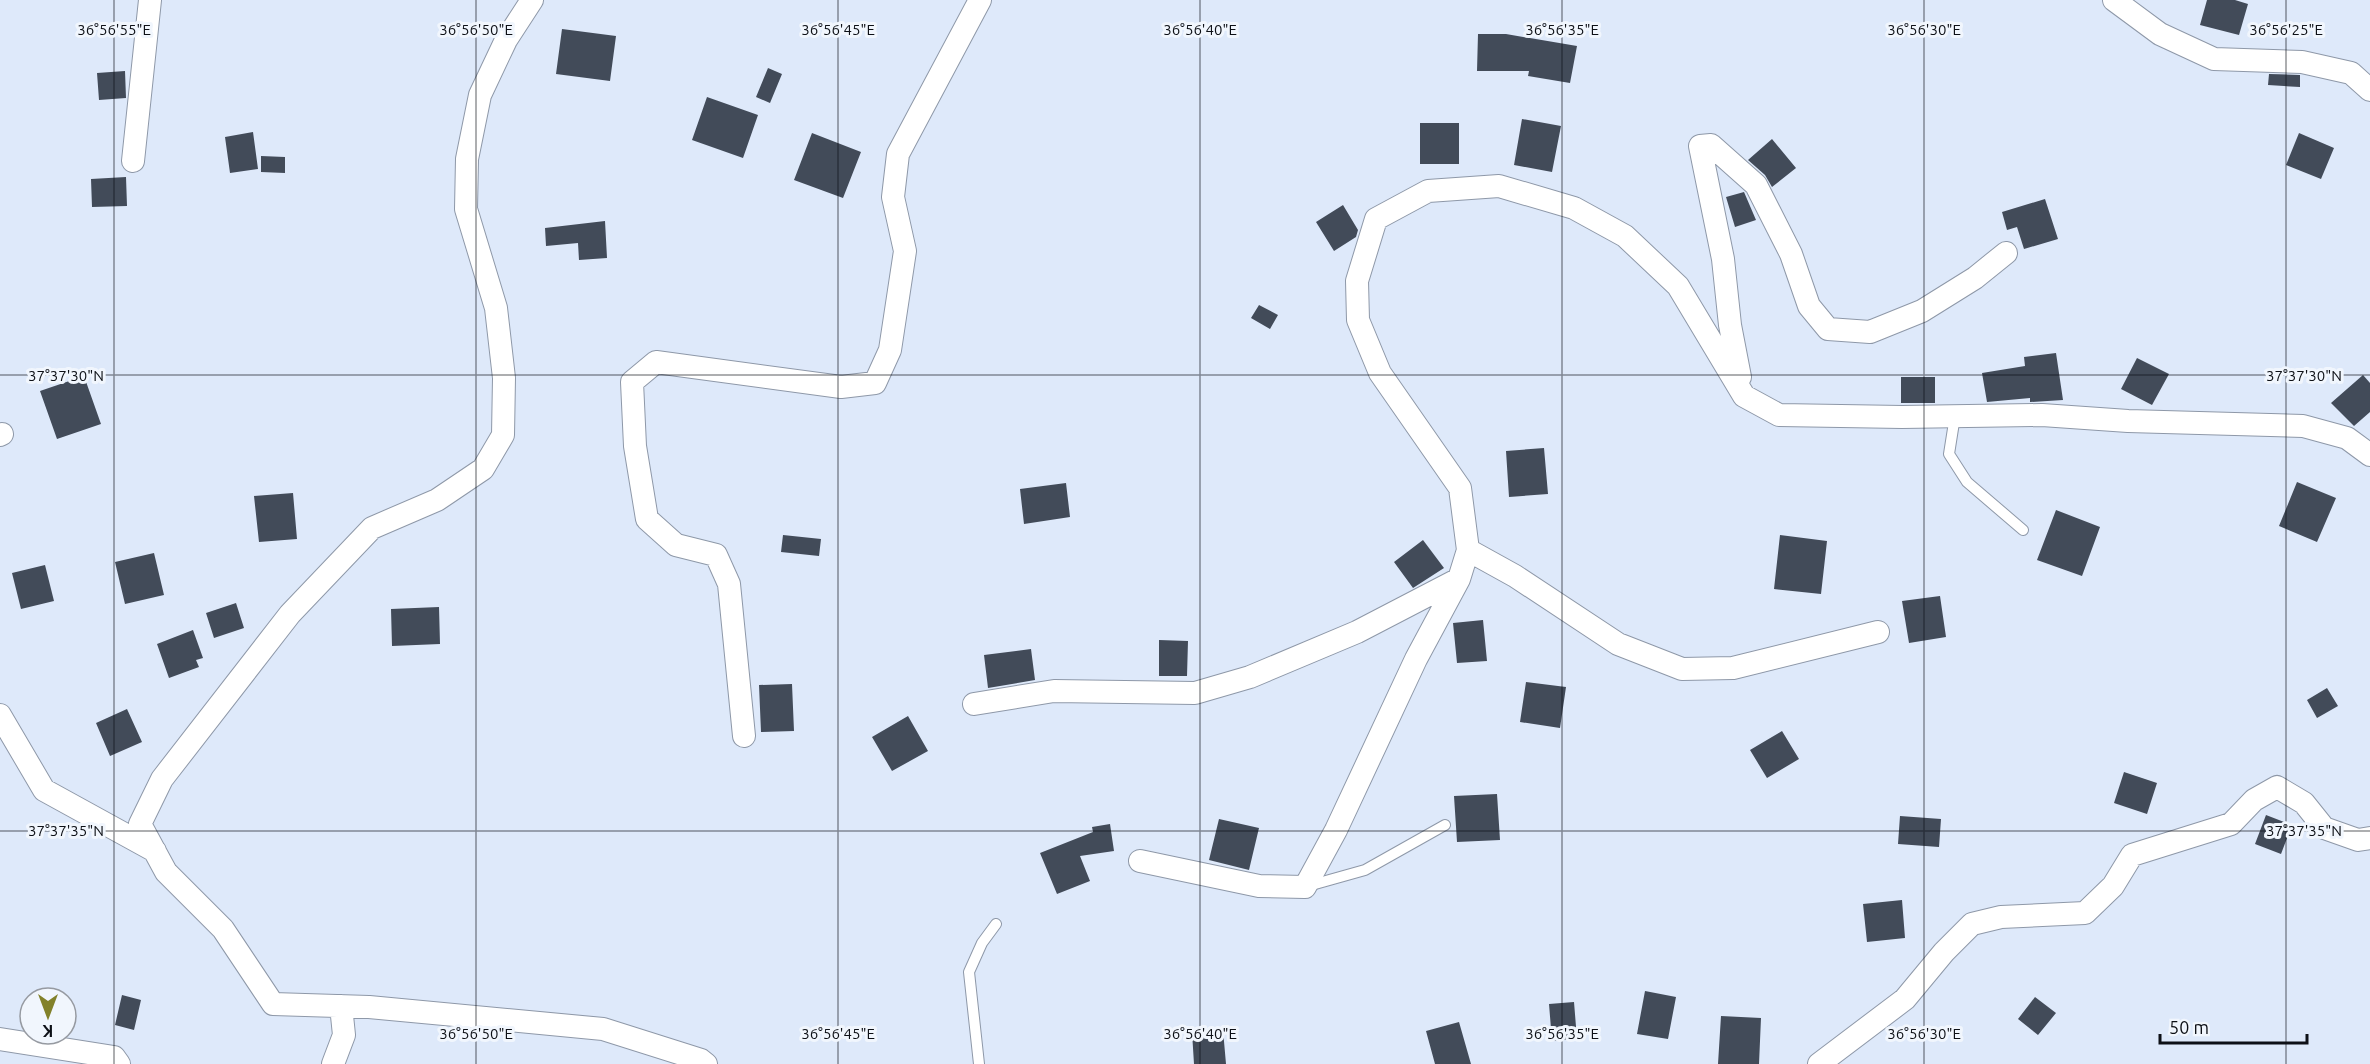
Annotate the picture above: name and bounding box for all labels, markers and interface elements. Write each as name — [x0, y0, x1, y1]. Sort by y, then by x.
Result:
text: 36°56'55"E — [77, 21, 151, 38]
text: 36°56'50"E — [439, 21, 513, 38]
text: 36°56'45"E — [801, 21, 875, 38]
text: 36°56'40"E — [1163, 21, 1237, 38]
text: 36°56'35"E — [1525, 21, 1599, 38]
text: 36°56'30"E — [1887, 21, 1961, 38]
text: 36°56'25"E — [2249, 21, 2323, 38]
text: 37°37'30"N — [28, 367, 104, 384]
text: 37°37'30"N — [2266, 367, 2342, 384]
text: 37°37'35"N — [28, 822, 104, 839]
text: 37°37'35"N — [2266, 822, 2342, 839]
north arrow — [18, 986, 78, 1046]
scale bar — [2160, 1007, 2307, 1045]
text: 50 m — [2169, 1017, 2209, 1037]
text: K — [42, 1022, 53, 1040]
text: 36°56'50"E — [439, 1025, 513, 1042]
text: 36°56'45"E — [801, 1025, 875, 1042]
text: 36°56'40"E — [1163, 1025, 1237, 1042]
text: 36°56'35"E — [1525, 1025, 1599, 1042]
text: 36°56'30"E — [1887, 1025, 1961, 1042]

